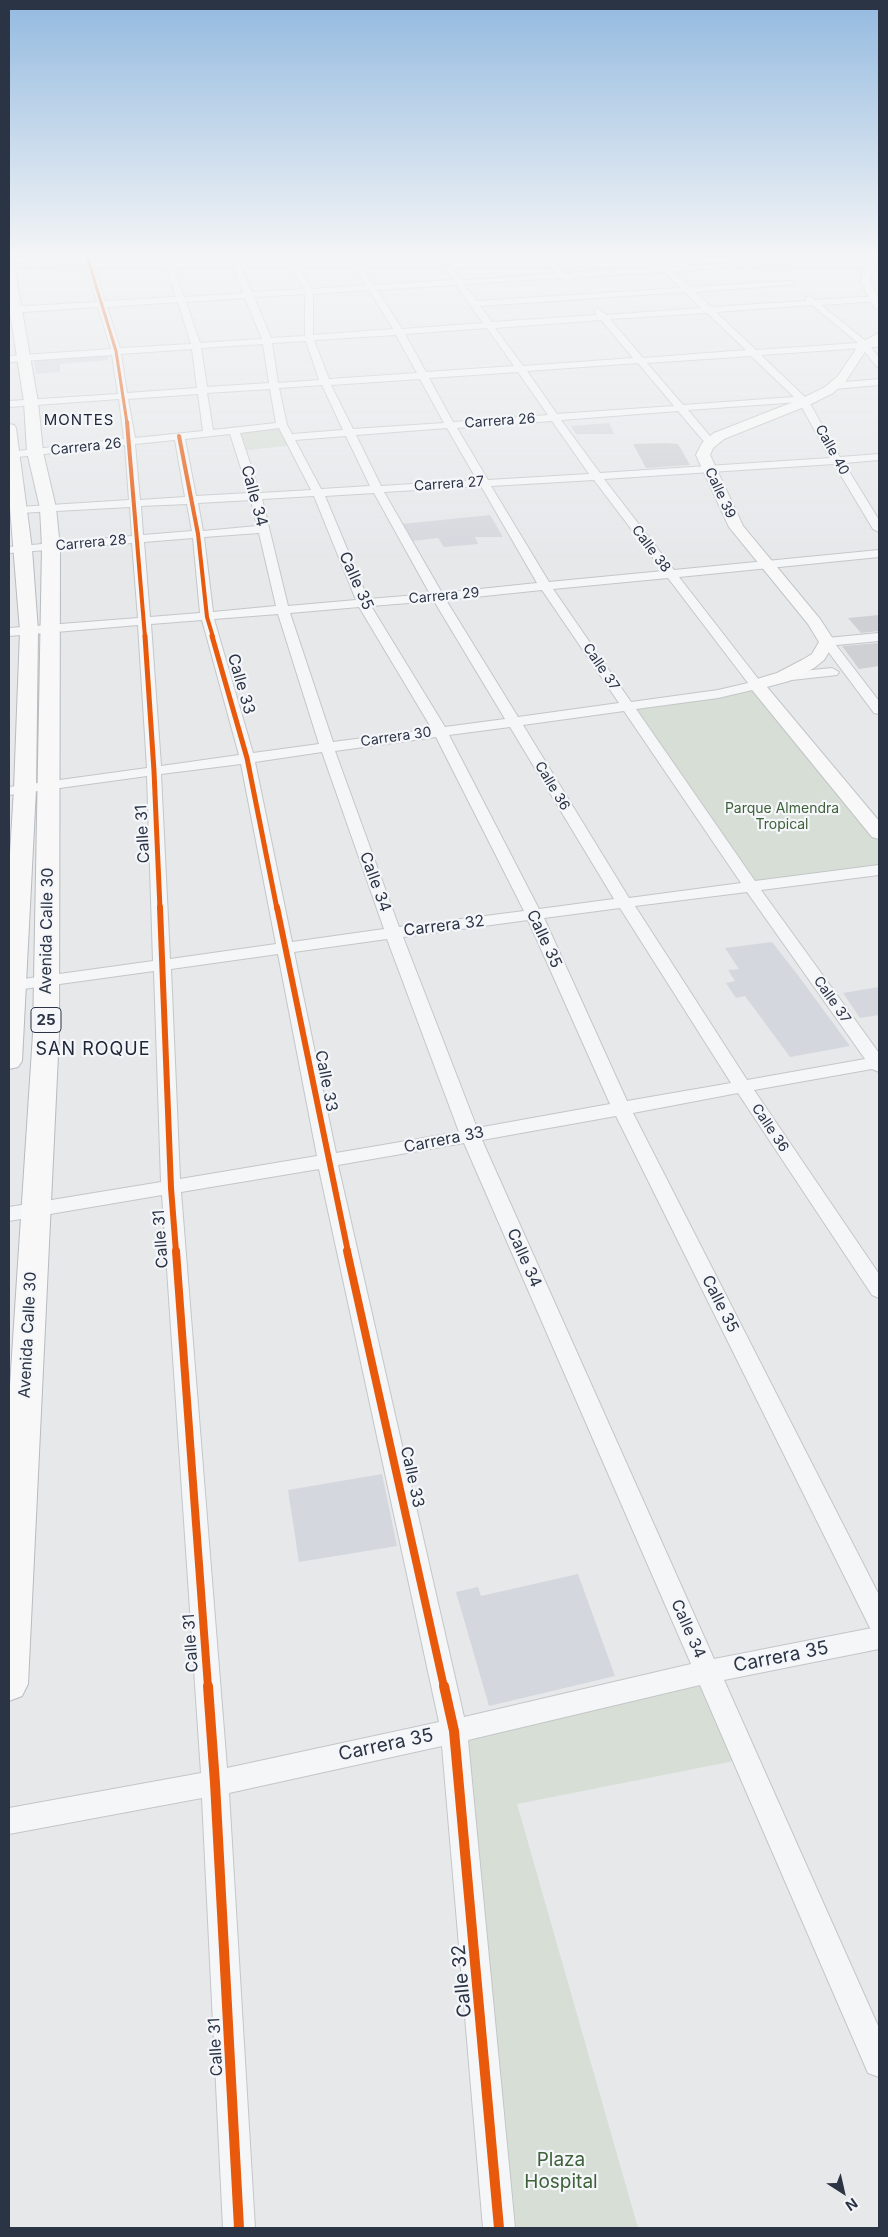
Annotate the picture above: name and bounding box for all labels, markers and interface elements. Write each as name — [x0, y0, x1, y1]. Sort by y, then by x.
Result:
street label: Carrera 26 — [464, 410, 536, 432]
district label: MONTES — [43, 411, 115, 429]
street label: Calle 40 — [811, 422, 853, 478]
street label: Carrera 26 — [50, 435, 122, 459]
street label: Calle 34 — [237, 463, 271, 529]
street label: Calle 39 — [701, 465, 739, 521]
street label: Carrera 27 — [413, 473, 485, 495]
street label: Calle 38 — [628, 522, 674, 576]
street label: Carrera 28 — [55, 532, 127, 554]
street label: Calle 35 — [335, 549, 377, 613]
street label: Carrera 29 — [408, 585, 480, 607]
street label: Calle 37 — [579, 640, 623, 694]
street label: Calle 33 — [223, 652, 259, 716]
street label: Carrera 30 — [360, 724, 432, 750]
street label: Calle 36 — [531, 758, 573, 814]
park label: Parque Almendra Tropical — [725, 801, 839, 834]
street label: Calle 31 — [132, 804, 154, 864]
street label: Calle 34 — [355, 849, 395, 915]
street label: Avenida Calle 30 — [36, 867, 58, 995]
street label: Calle 35 — [522, 907, 566, 971]
street label: Carrera 32 — [403, 912, 485, 940]
street label: Calle 37 — [810, 973, 854, 1027]
road number: 25 — [31, 1008, 61, 1032]
district label: SAN ROQUE — [34, 1039, 152, 1061]
street label: Calle 33 — [311, 1049, 341, 1113]
street label: Calle 36 — [748, 1101, 792, 1155]
street label: Carrera 33 — [402, 1123, 486, 1157]
street label: Calle 31 — [149, 1209, 173, 1269]
street label: Calle 34 — [503, 1226, 545, 1290]
street label: Avenida Calle 30 — [15, 1271, 41, 1399]
street label: Calle 35 — [697, 1272, 743, 1336]
street label: Calle 33 — [396, 1445, 428, 1509]
street label: Calle 34 — [667, 1597, 709, 1661]
street label: Calle 31 — [179, 1613, 203, 1673]
street label: Carrera 35 — [732, 1637, 830, 1677]
street label: Carrera 35 — [337, 1724, 435, 1766]
street label: Calle 32 — [447, 1943, 477, 2019]
street label: Calle 31 — [205, 2017, 227, 2077]
park label: Plaza Hospital — [524, 2149, 598, 2193]
north arrow — [818, 2167, 868, 2217]
text: N — [843, 2195, 861, 2215]

